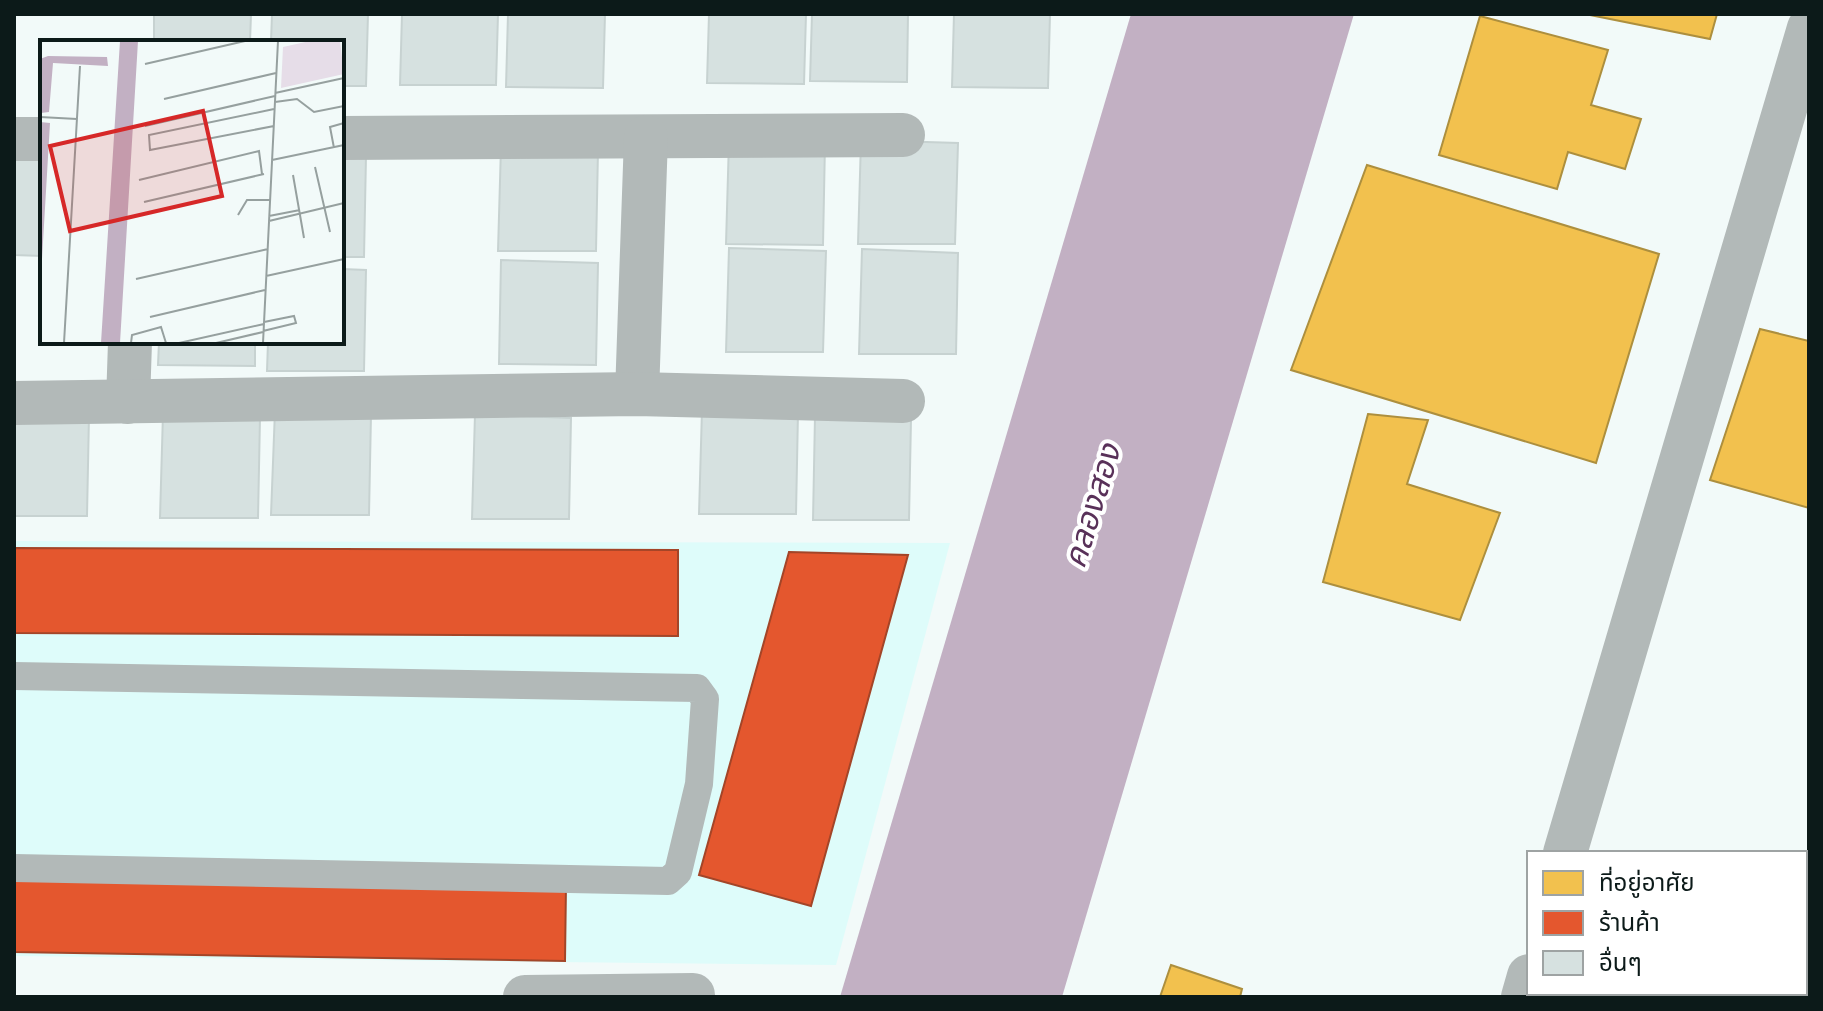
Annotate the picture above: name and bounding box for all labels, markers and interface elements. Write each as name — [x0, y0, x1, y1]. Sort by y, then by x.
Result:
inset map — [40, 40, 344, 344]
water label: คลองสอง — [1059, 439, 1127, 572]
legend — [1527, 851, 1807, 995]
text: ที่อยู่อาศัย — [1599, 866, 1695, 898]
text: ร้านค้า — [1599, 910, 1660, 936]
text: อื่นๆ — [1599, 946, 1642, 976]

